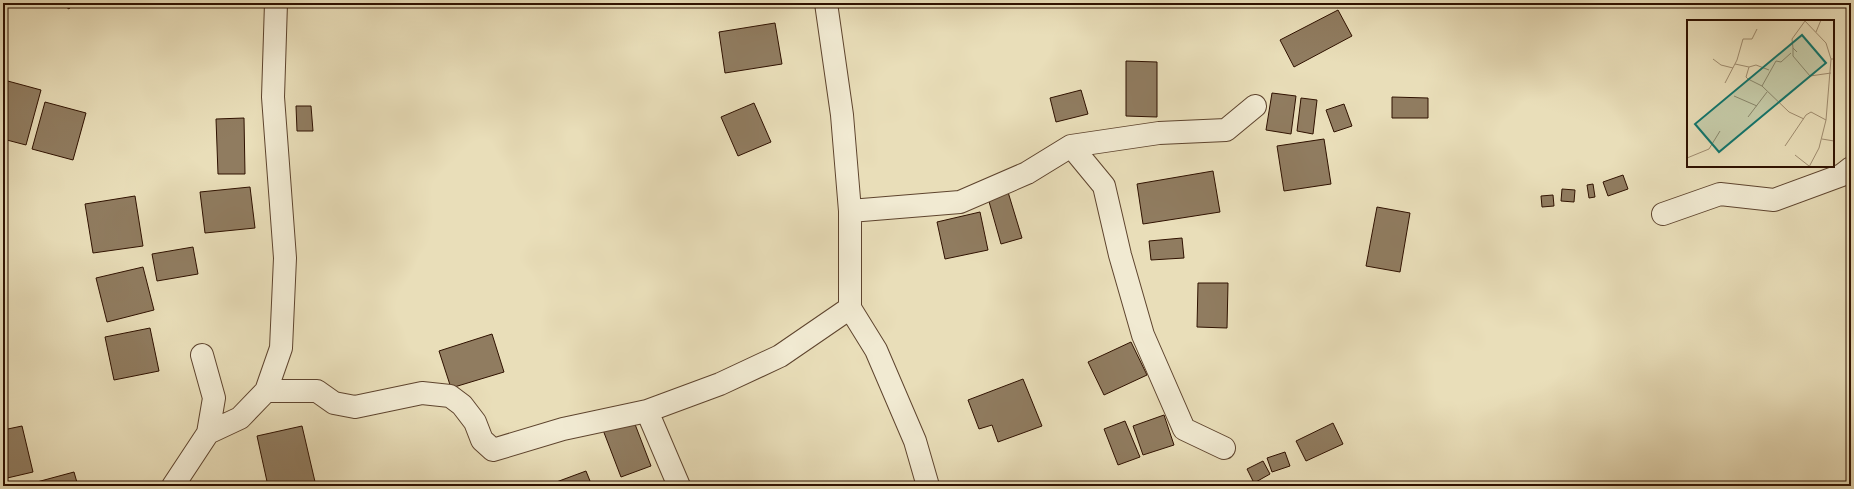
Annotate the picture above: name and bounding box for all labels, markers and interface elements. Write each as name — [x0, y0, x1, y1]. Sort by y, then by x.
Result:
inset map — [1687, 20, 1834, 167]

